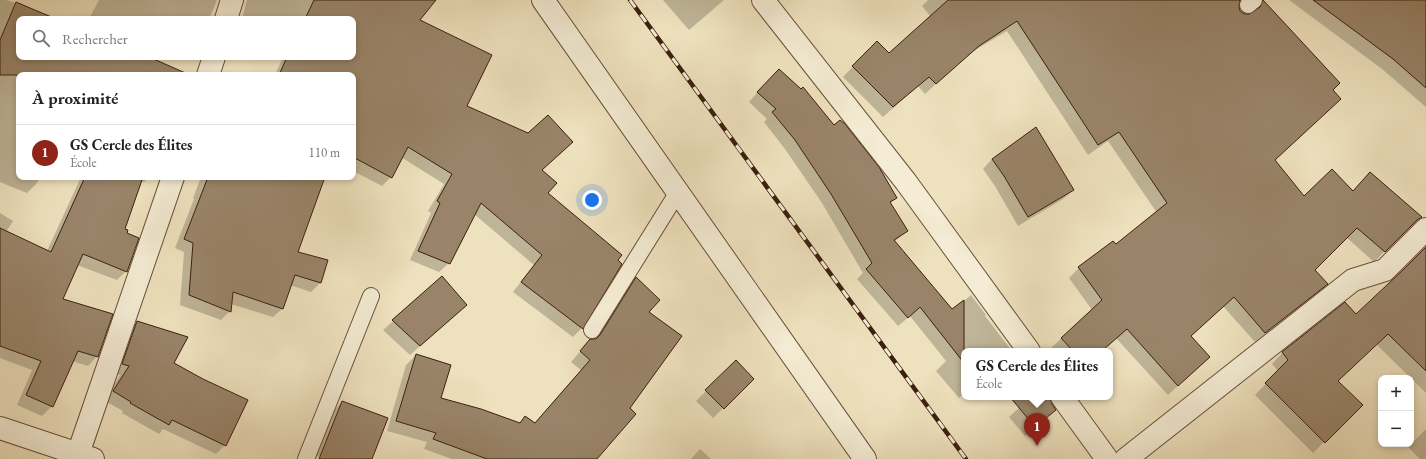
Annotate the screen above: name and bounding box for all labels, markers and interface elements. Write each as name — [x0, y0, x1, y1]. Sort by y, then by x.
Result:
search box — [16, 16, 356, 60]
icon: search — [30, 27, 52, 49]
text: Rechercher — [62, 29, 128, 48]
text: À proximité — [32, 87, 118, 109]
text: GS Cercle des Élites — [70, 135, 192, 154]
text: 1 — [42, 144, 48, 161]
text: 110 m — [309, 144, 340, 161]
text: École — [70, 154, 96, 171]
your location — [582, 190, 602, 210]
popup — [961, 348, 1113, 400]
text: GS Cercle des Élites — [976, 356, 1098, 375]
text: École — [976, 375, 1002, 392]
map controls — [1378, 375, 1414, 447]
button: + — [1378, 375, 1414, 411]
button: − — [1378, 411, 1414, 447]
pin: 1 — [1024, 413, 1050, 446]

